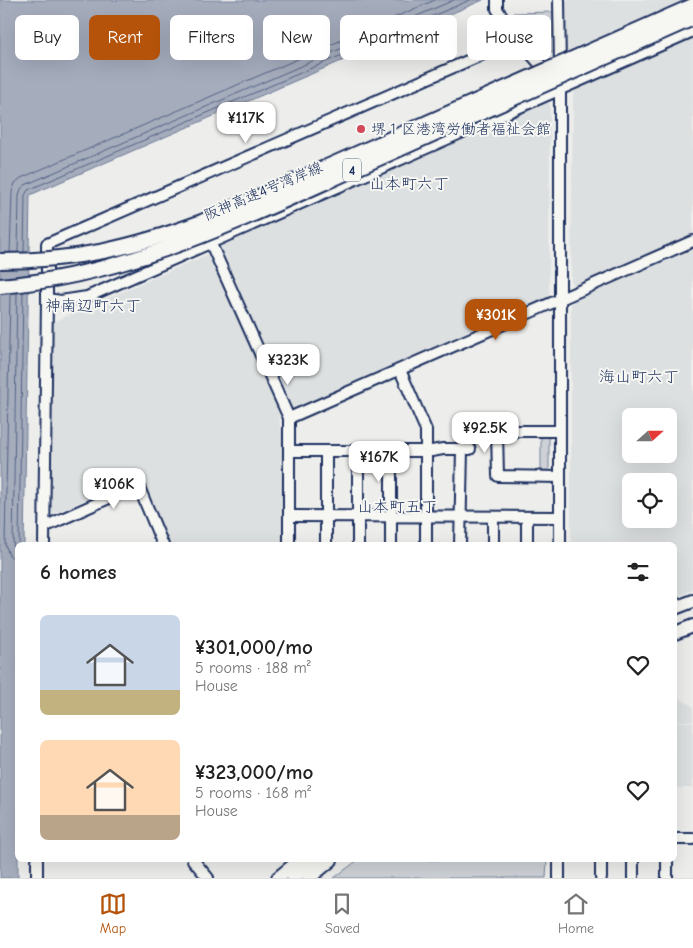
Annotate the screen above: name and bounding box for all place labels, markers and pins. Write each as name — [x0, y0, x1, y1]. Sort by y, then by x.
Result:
pin: ¥117K — [211, 102, 281, 144]
place label: 堺１区港湾労働者福祉会館 — [371, 120, 551, 138]
marker: 堺１区港湾労働者福祉会館 — [355, 123, 367, 135]
pin: ¥301K — [461, 298, 531, 341]
pin: ¥323K — [253, 344, 323, 386]
pin: ¥92.5K — [444, 412, 526, 454]
pin: ¥167K — [344, 440, 414, 483]
pin: ¥106K — [79, 468, 149, 510]

